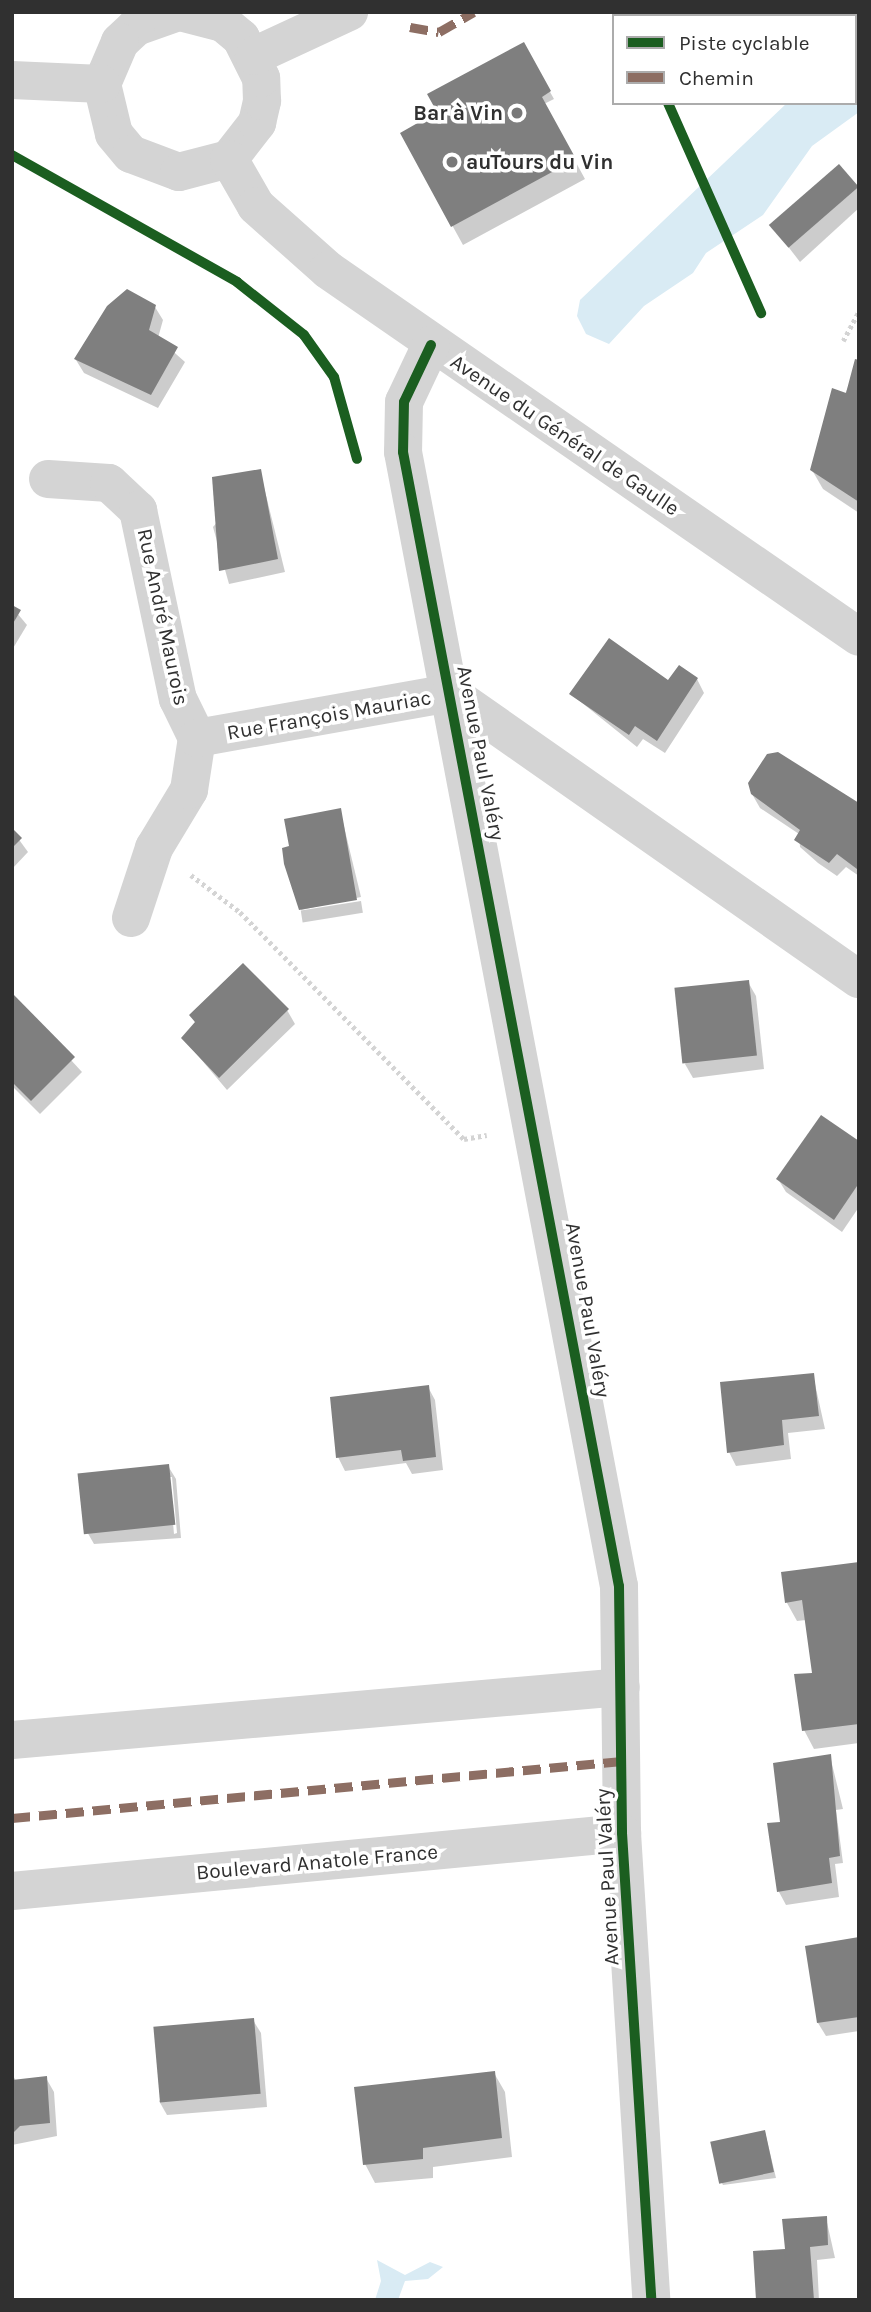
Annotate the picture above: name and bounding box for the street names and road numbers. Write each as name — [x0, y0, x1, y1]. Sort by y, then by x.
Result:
street label: Avenue du Général de Gaulle — [446, 349, 684, 521]
street label: Rue André Maurois — [132, 526, 194, 708]
street label: Avenue Paul Valéry — [452, 663, 510, 843]
street label: Rue François Mauriac — [225, 685, 433, 745]
street label: Avenue Paul Valéry — [560, 1220, 616, 1400]
street label: Avenue Paul Valéry — [590, 1788, 624, 1966]
street label: Boulevard Anatole France — [195, 1839, 439, 1885]

